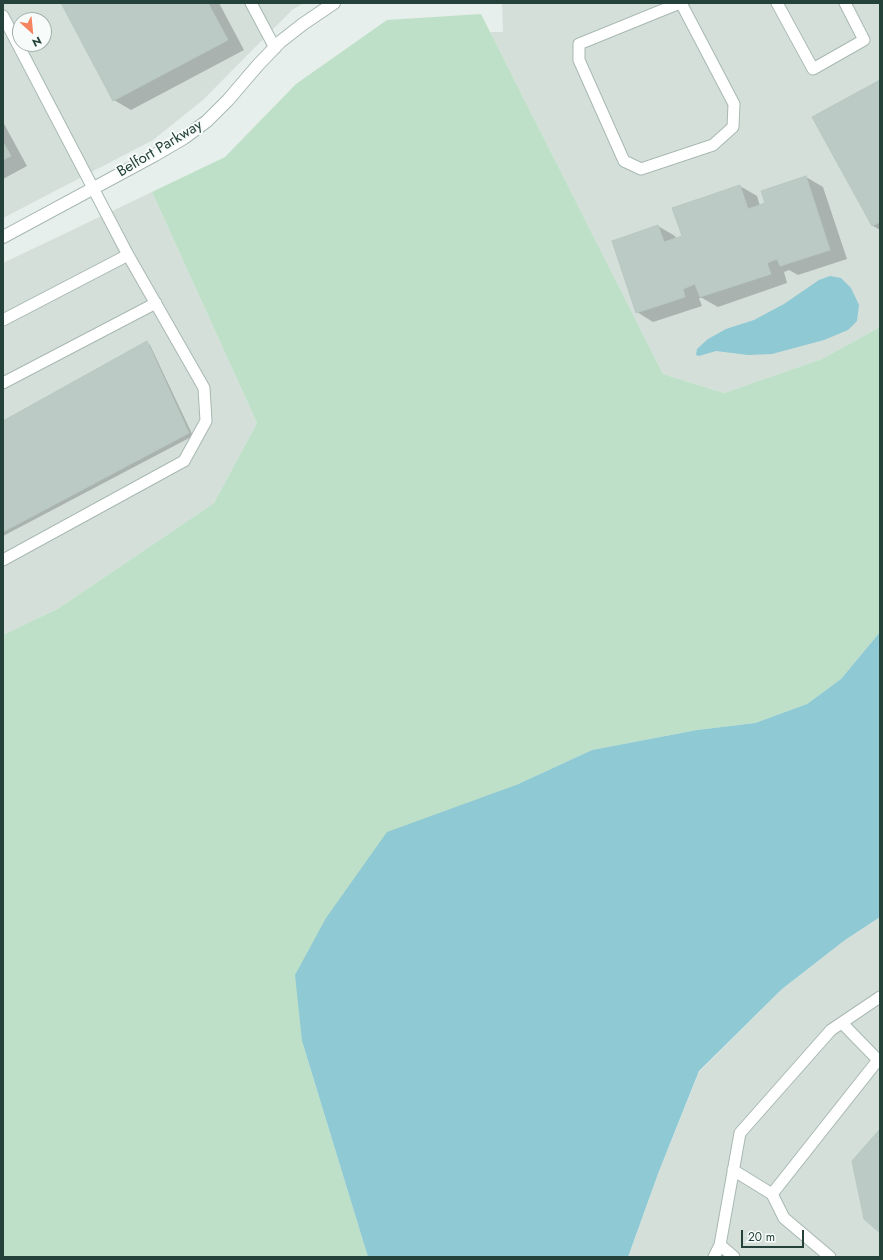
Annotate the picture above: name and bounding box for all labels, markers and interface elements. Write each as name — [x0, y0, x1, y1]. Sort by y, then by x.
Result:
north arrow — [12, 12, 52, 52]
text: N — [29, 33, 45, 51]
street label: Belfort Parkway — [114, 117, 206, 181]
scale bar — [743, 1222, 806, 1248]
text: 20 m — [748, 1228, 775, 1246]

